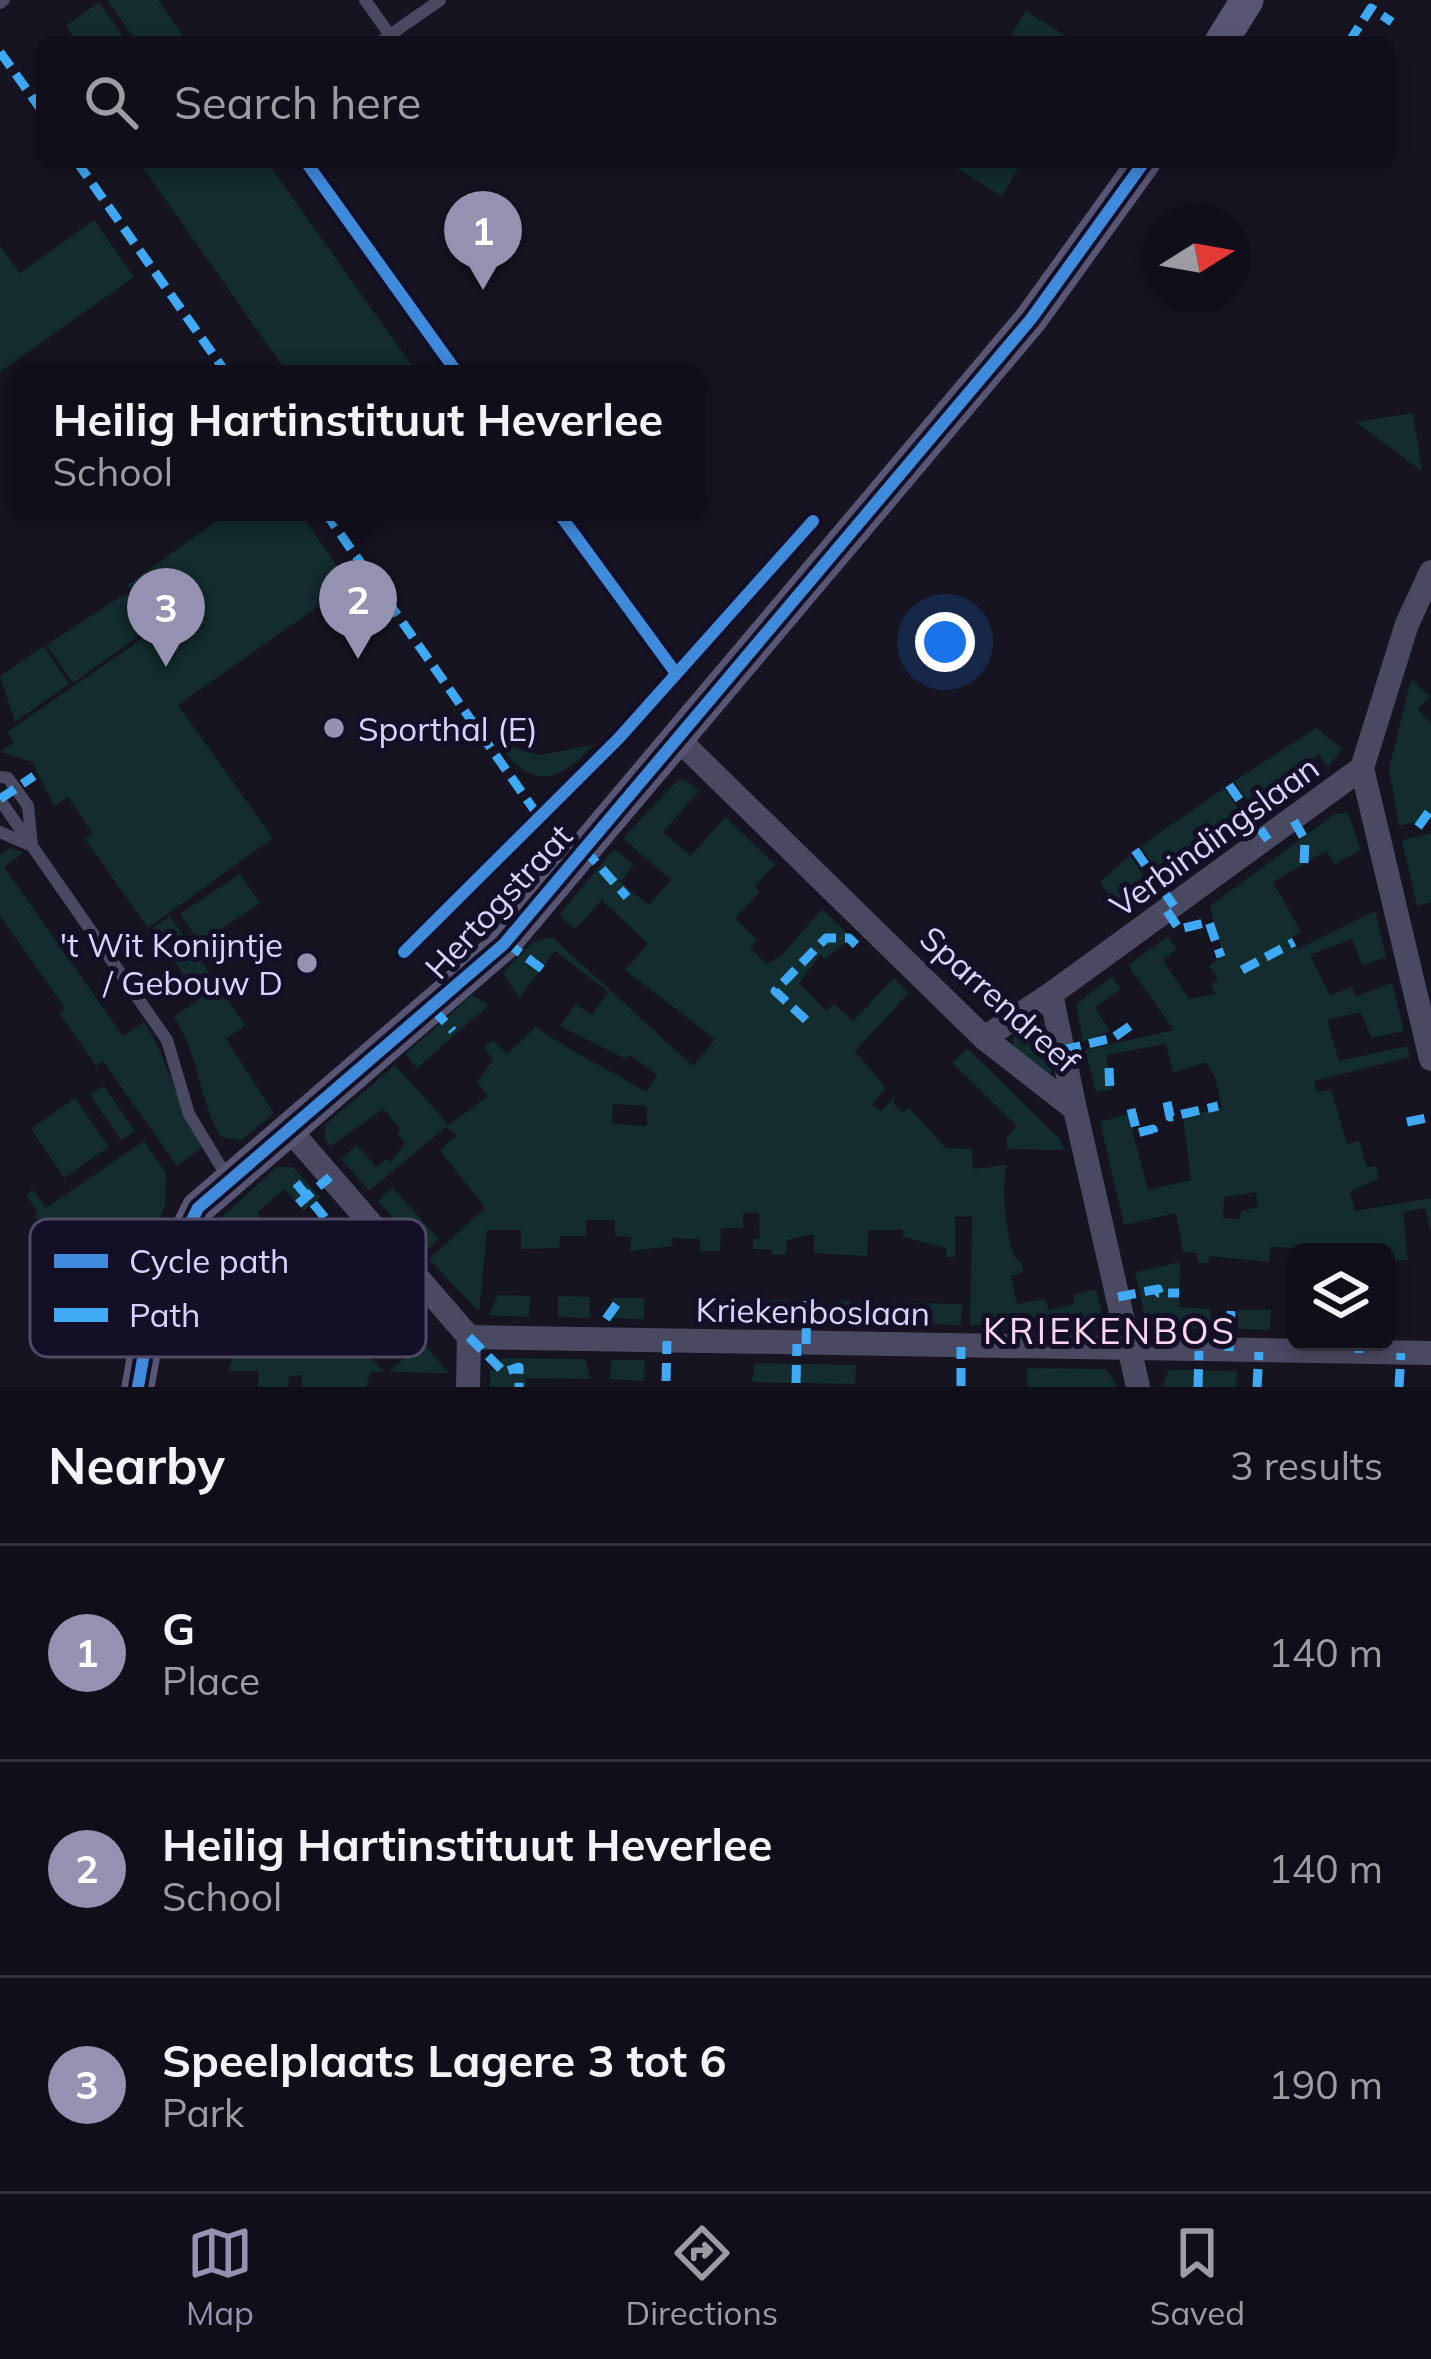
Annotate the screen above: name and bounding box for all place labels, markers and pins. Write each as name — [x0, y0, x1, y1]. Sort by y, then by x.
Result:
pin: 1 — [444, 191, 522, 290]
pin: 2 — [319, 560, 397, 659]
pin: 3 — [127, 568, 205, 667]
place label: Sporthal (E) — [358, 708, 538, 749]
marker: Sporthal (E) — [321, 715, 347, 741]
place label: 't Wit Konijntje / Gebouw D — [60, 924, 283, 1003]
marker: 't Wit Konijntje / Gebouw D — [294, 950, 320, 976]

